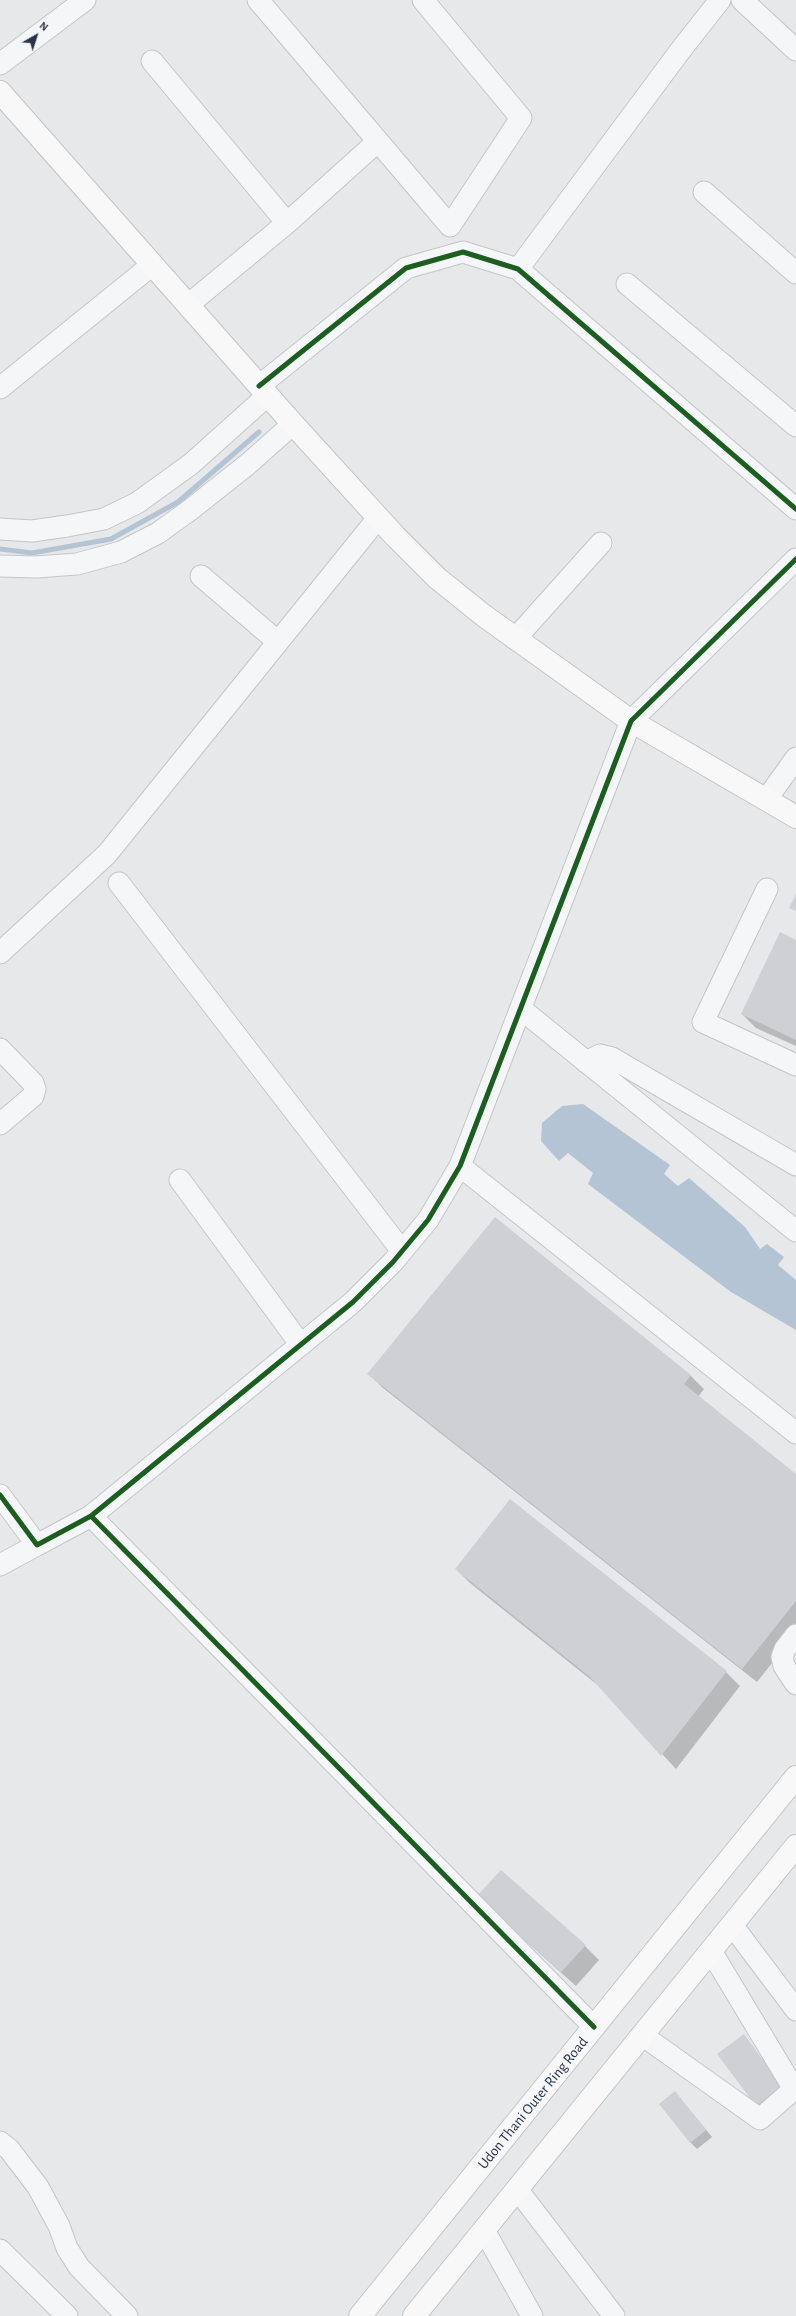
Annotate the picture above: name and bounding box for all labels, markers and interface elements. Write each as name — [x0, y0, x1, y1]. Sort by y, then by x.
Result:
north arrow — [16, 16, 56, 56]
text: N — [37, 20, 50, 33]
street label: Udon Thani Outer Ring Road — [474, 2033, 592, 2173]

